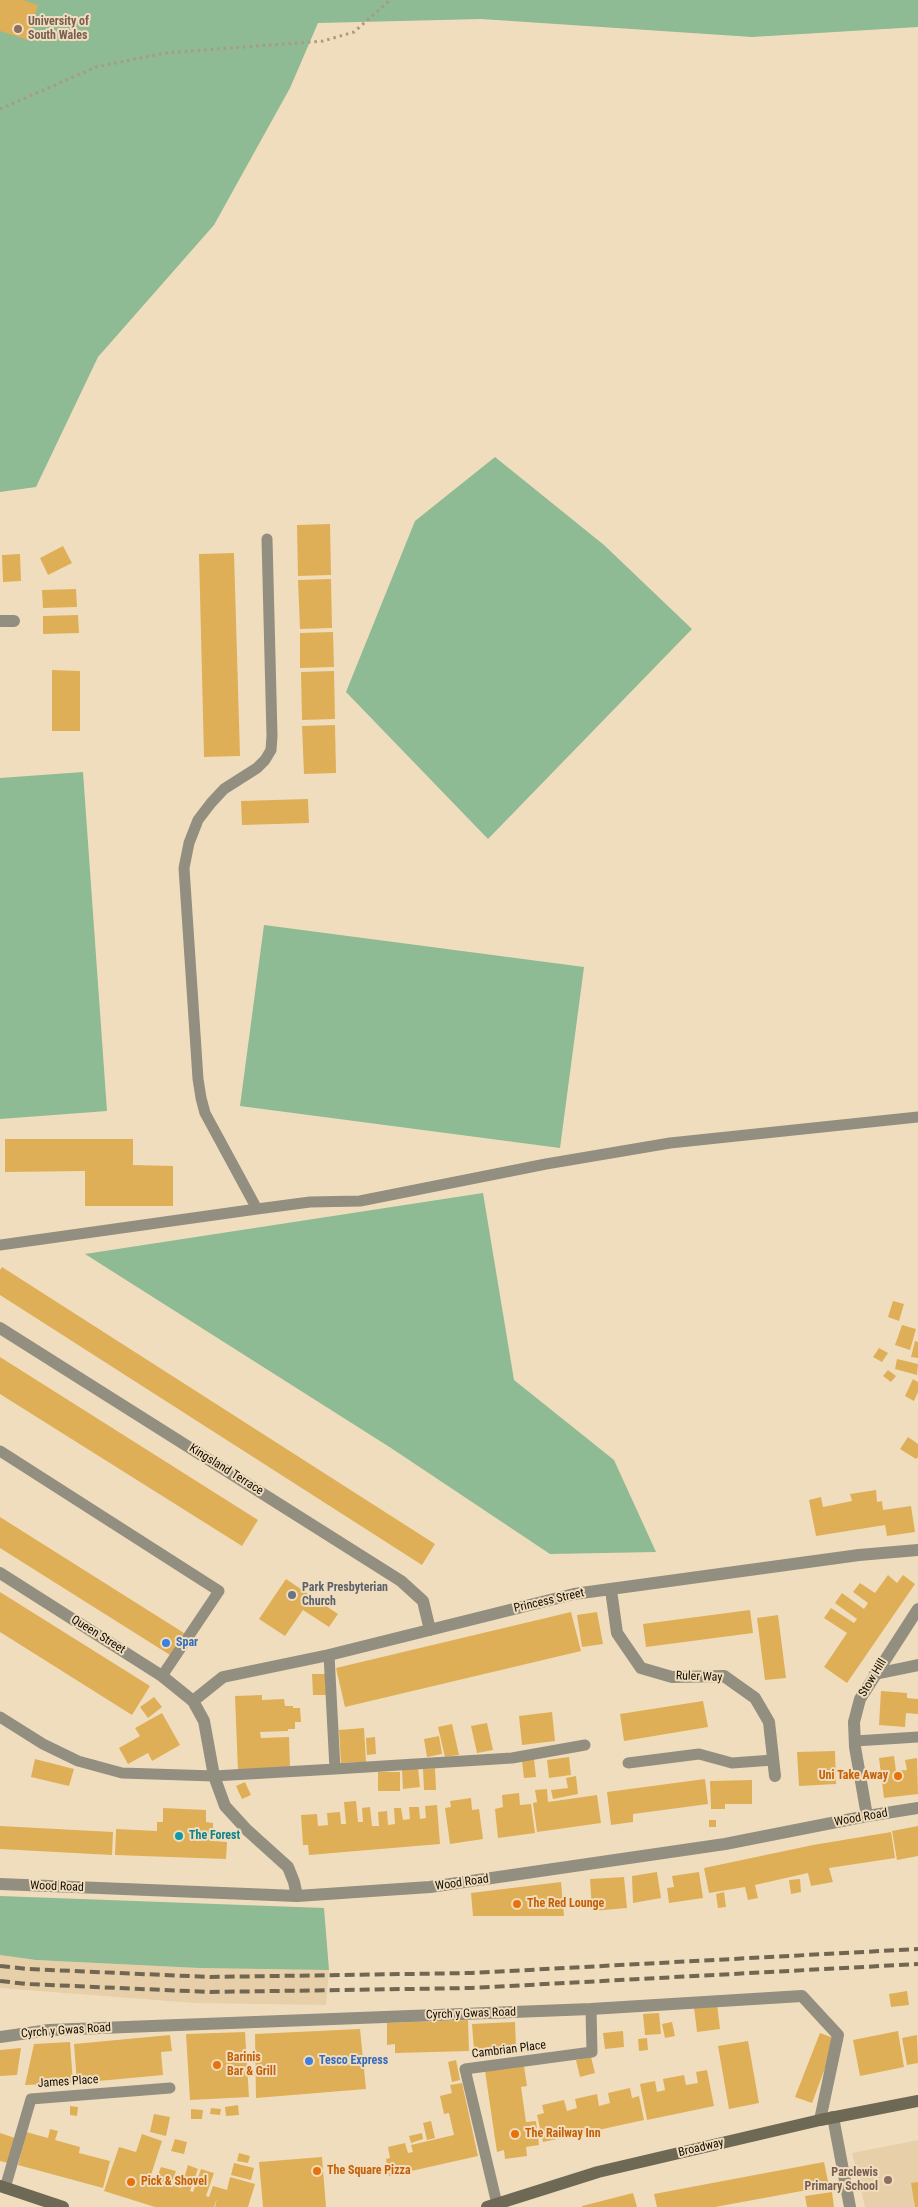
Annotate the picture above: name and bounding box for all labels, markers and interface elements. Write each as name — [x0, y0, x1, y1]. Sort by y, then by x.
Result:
place label: University of South Wales — [28, 15, 89, 43]
marker: University of South Wales — [12, 23, 24, 35]
street label: Kingsland Terrace — [186, 1441, 266, 1499]
place label: Park Presbyterian Church — [302, 1581, 388, 1609]
street label: Princess Street — [512, 1586, 586, 1616]
marker: Park Presbyterian Church — [286, 1589, 298, 1601]
street label: Queen Street — [68, 1613, 128, 1657]
place label: Spar — [176, 1636, 198, 1650]
marker: Spar — [160, 1637, 172, 1649]
street label: Stow Hill — [856, 1656, 890, 1700]
street label: Ruler Way — [675, 1669, 723, 1685]
place label: Uni Take Away — [819, 1769, 888, 1783]
marker: Uni Take Away — [892, 1770, 904, 1782]
street label: Wood Road — [833, 1806, 889, 1830]
place label: The Forest — [189, 1829, 240, 1843]
marker: The Forest — [173, 1830, 185, 1842]
street label: Wood Road — [434, 1872, 490, 1894]
street label: Wood Road — [30, 1879, 84, 1895]
place label: The Red Lounge — [527, 1897, 604, 1911]
marker: The Red Lounge — [511, 1898, 523, 1910]
street label: Cyrch y Gwas Road — [426, 2005, 516, 2023]
street label: Cyrch y Gwas Road — [21, 2021, 111, 2041]
street label: Cambrian Place — [471, 2038, 547, 2062]
place label: Barinis Bar & Grill — [227, 2051, 276, 2079]
place label: Tesco Express — [319, 2054, 388, 2068]
marker: Tesco Express — [303, 2055, 315, 2067]
marker: Barinis Bar & Grill — [211, 2059, 223, 2071]
street label: James Place — [37, 2073, 99, 2091]
place label: The Railway Inn — [525, 2127, 601, 2141]
marker: The Railway Inn — [509, 2128, 521, 2140]
street label: Broadway — [677, 2136, 725, 2160]
place label: The Square Pizza — [327, 2164, 411, 2178]
marker: The Square Pizza — [311, 2165, 323, 2177]
place label: Parclewis Primary School — [805, 2166, 878, 2194]
marker: Parclewis Primary School — [882, 2174, 894, 2186]
place label: Pick & Shovel — [141, 2175, 207, 2189]
marker: Pick & Shovel — [125, 2176, 137, 2188]

